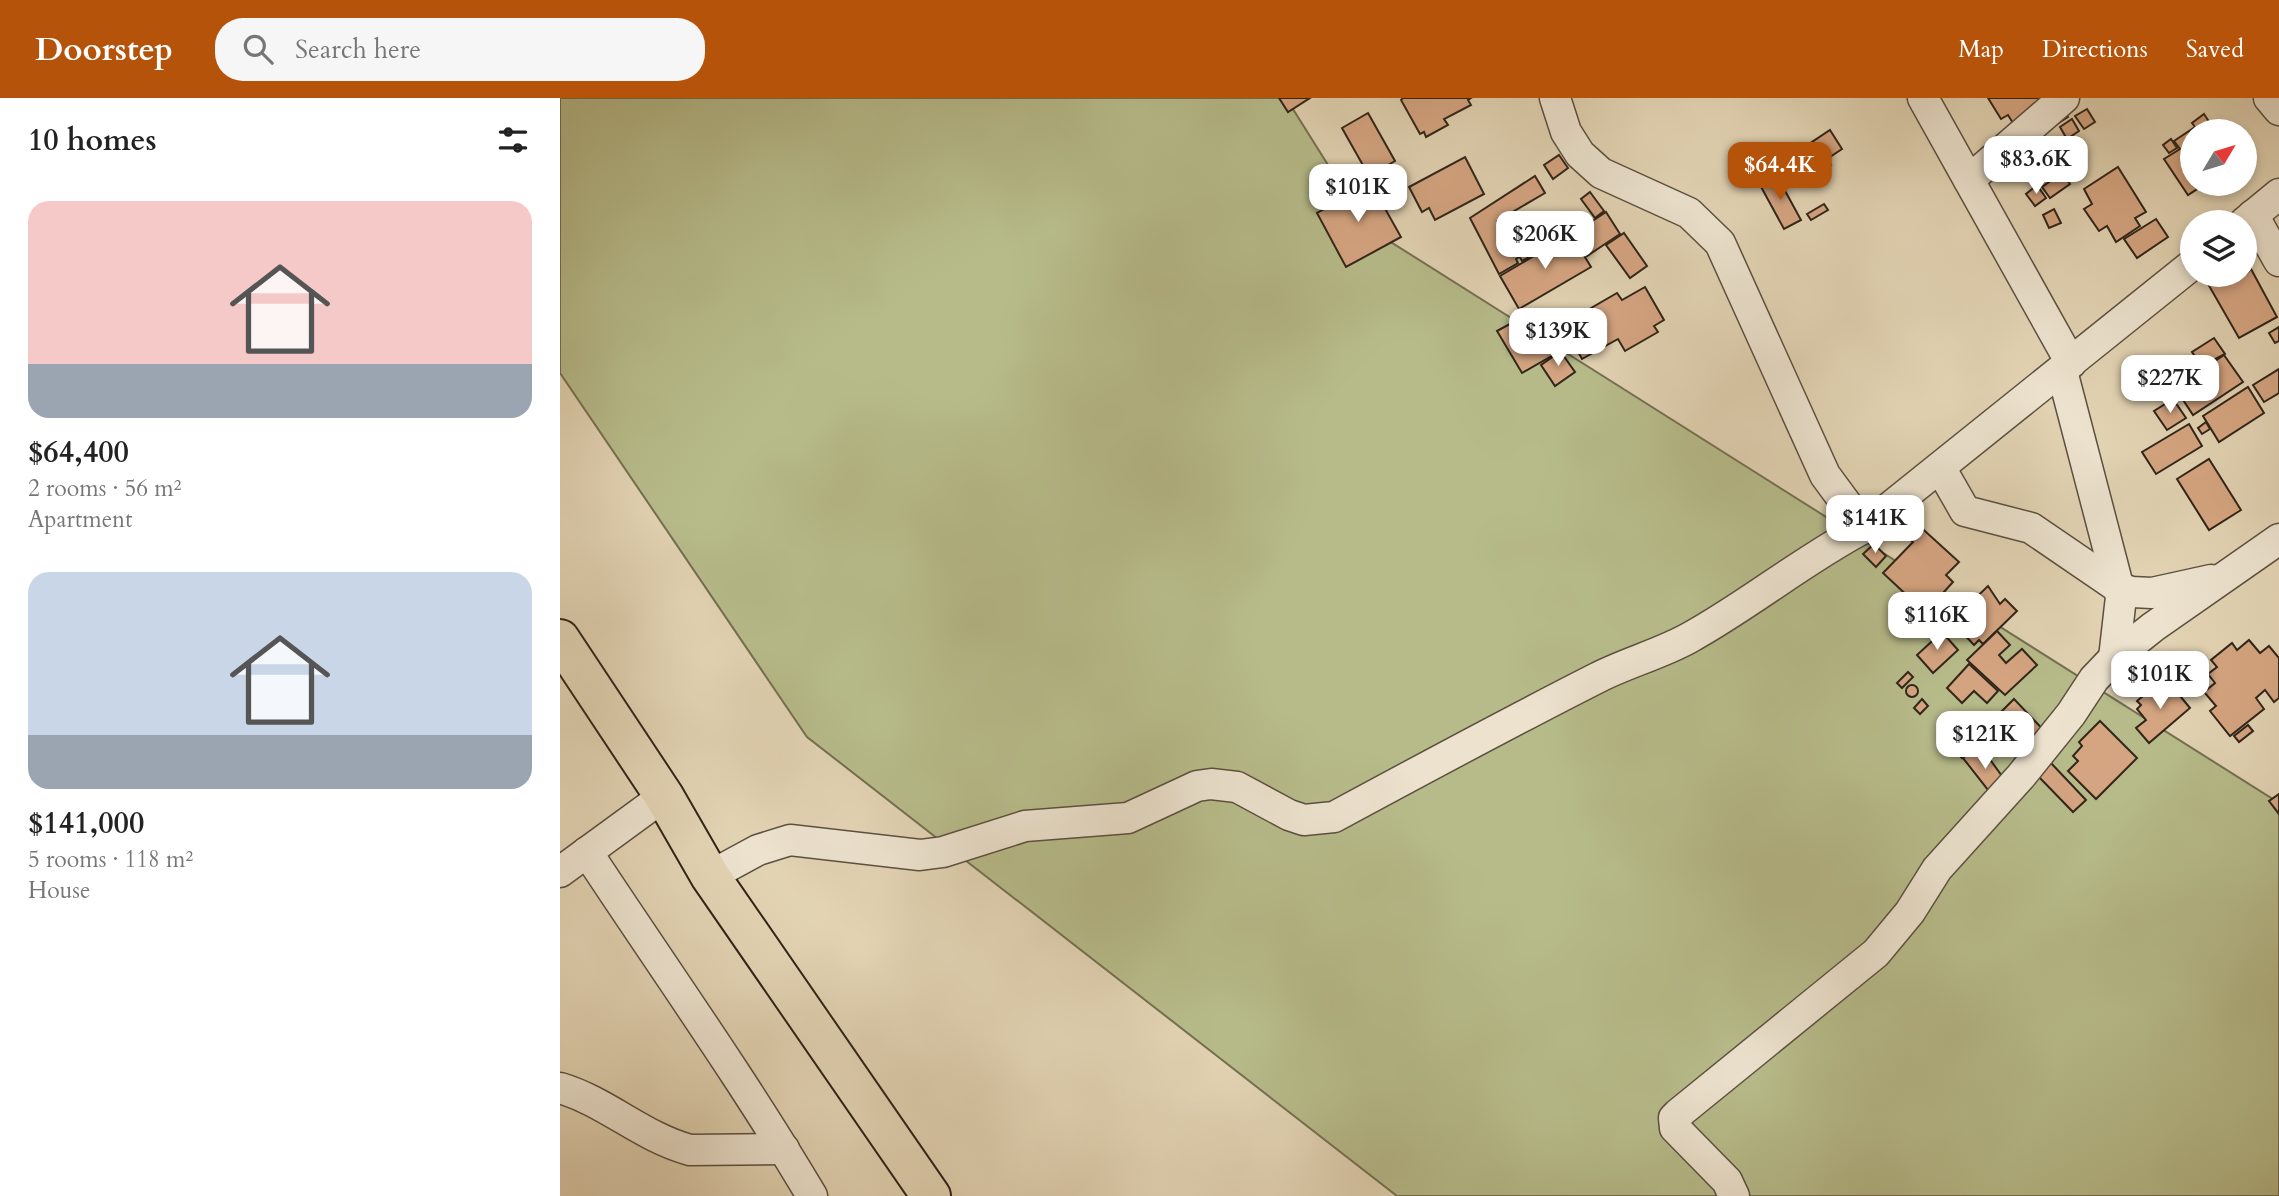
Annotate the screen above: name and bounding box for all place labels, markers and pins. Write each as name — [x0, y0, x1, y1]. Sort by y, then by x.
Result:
pin: $83.6K — [1979, 136, 2093, 196]
pin: $64.4K — [1723, 142, 1837, 202]
pin: $101K — [1309, 164, 1407, 224]
pin: $206K — [1496, 212, 1594, 271]
pin: $139K — [1509, 308, 1607, 368]
pin: $227K — [2121, 356, 2219, 415]
pin: $141K — [1826, 496, 1924, 555]
pin: $116K — [1888, 592, 1986, 652]
pin: $101K — [2111, 652, 2209, 711]
pin: $121K — [1936, 712, 2034, 771]

